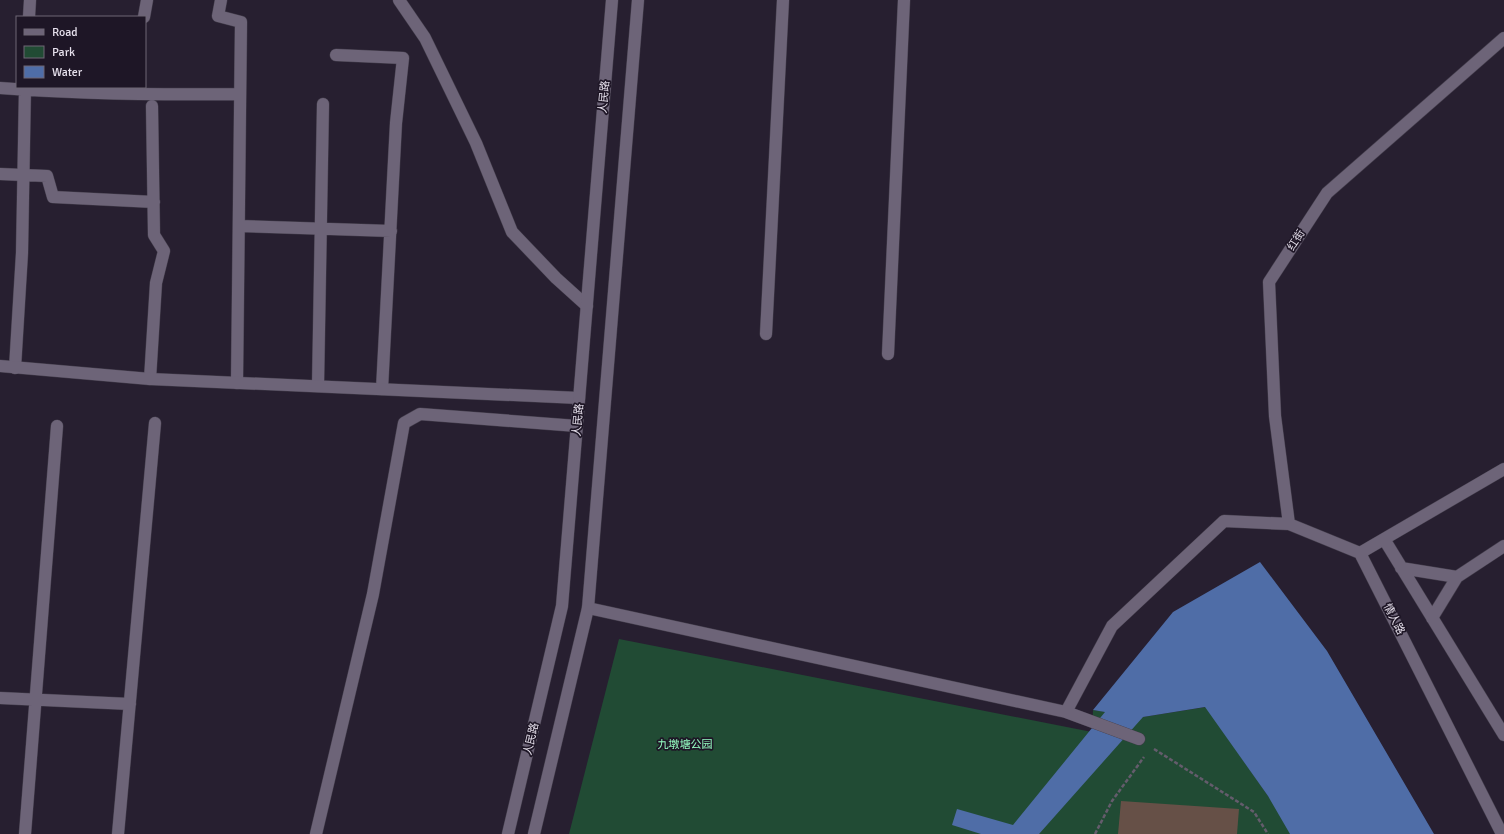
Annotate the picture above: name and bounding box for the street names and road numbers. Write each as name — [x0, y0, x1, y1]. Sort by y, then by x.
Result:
street label: 人民路 — [596, 80, 612, 114]
street label: 红街 — [1285, 227, 1307, 253]
street label: 人民路 — [570, 403, 586, 437]
street label: 情人路 — [1381, 601, 1407, 637]
street label: 人民路 — [521, 721, 541, 757]

